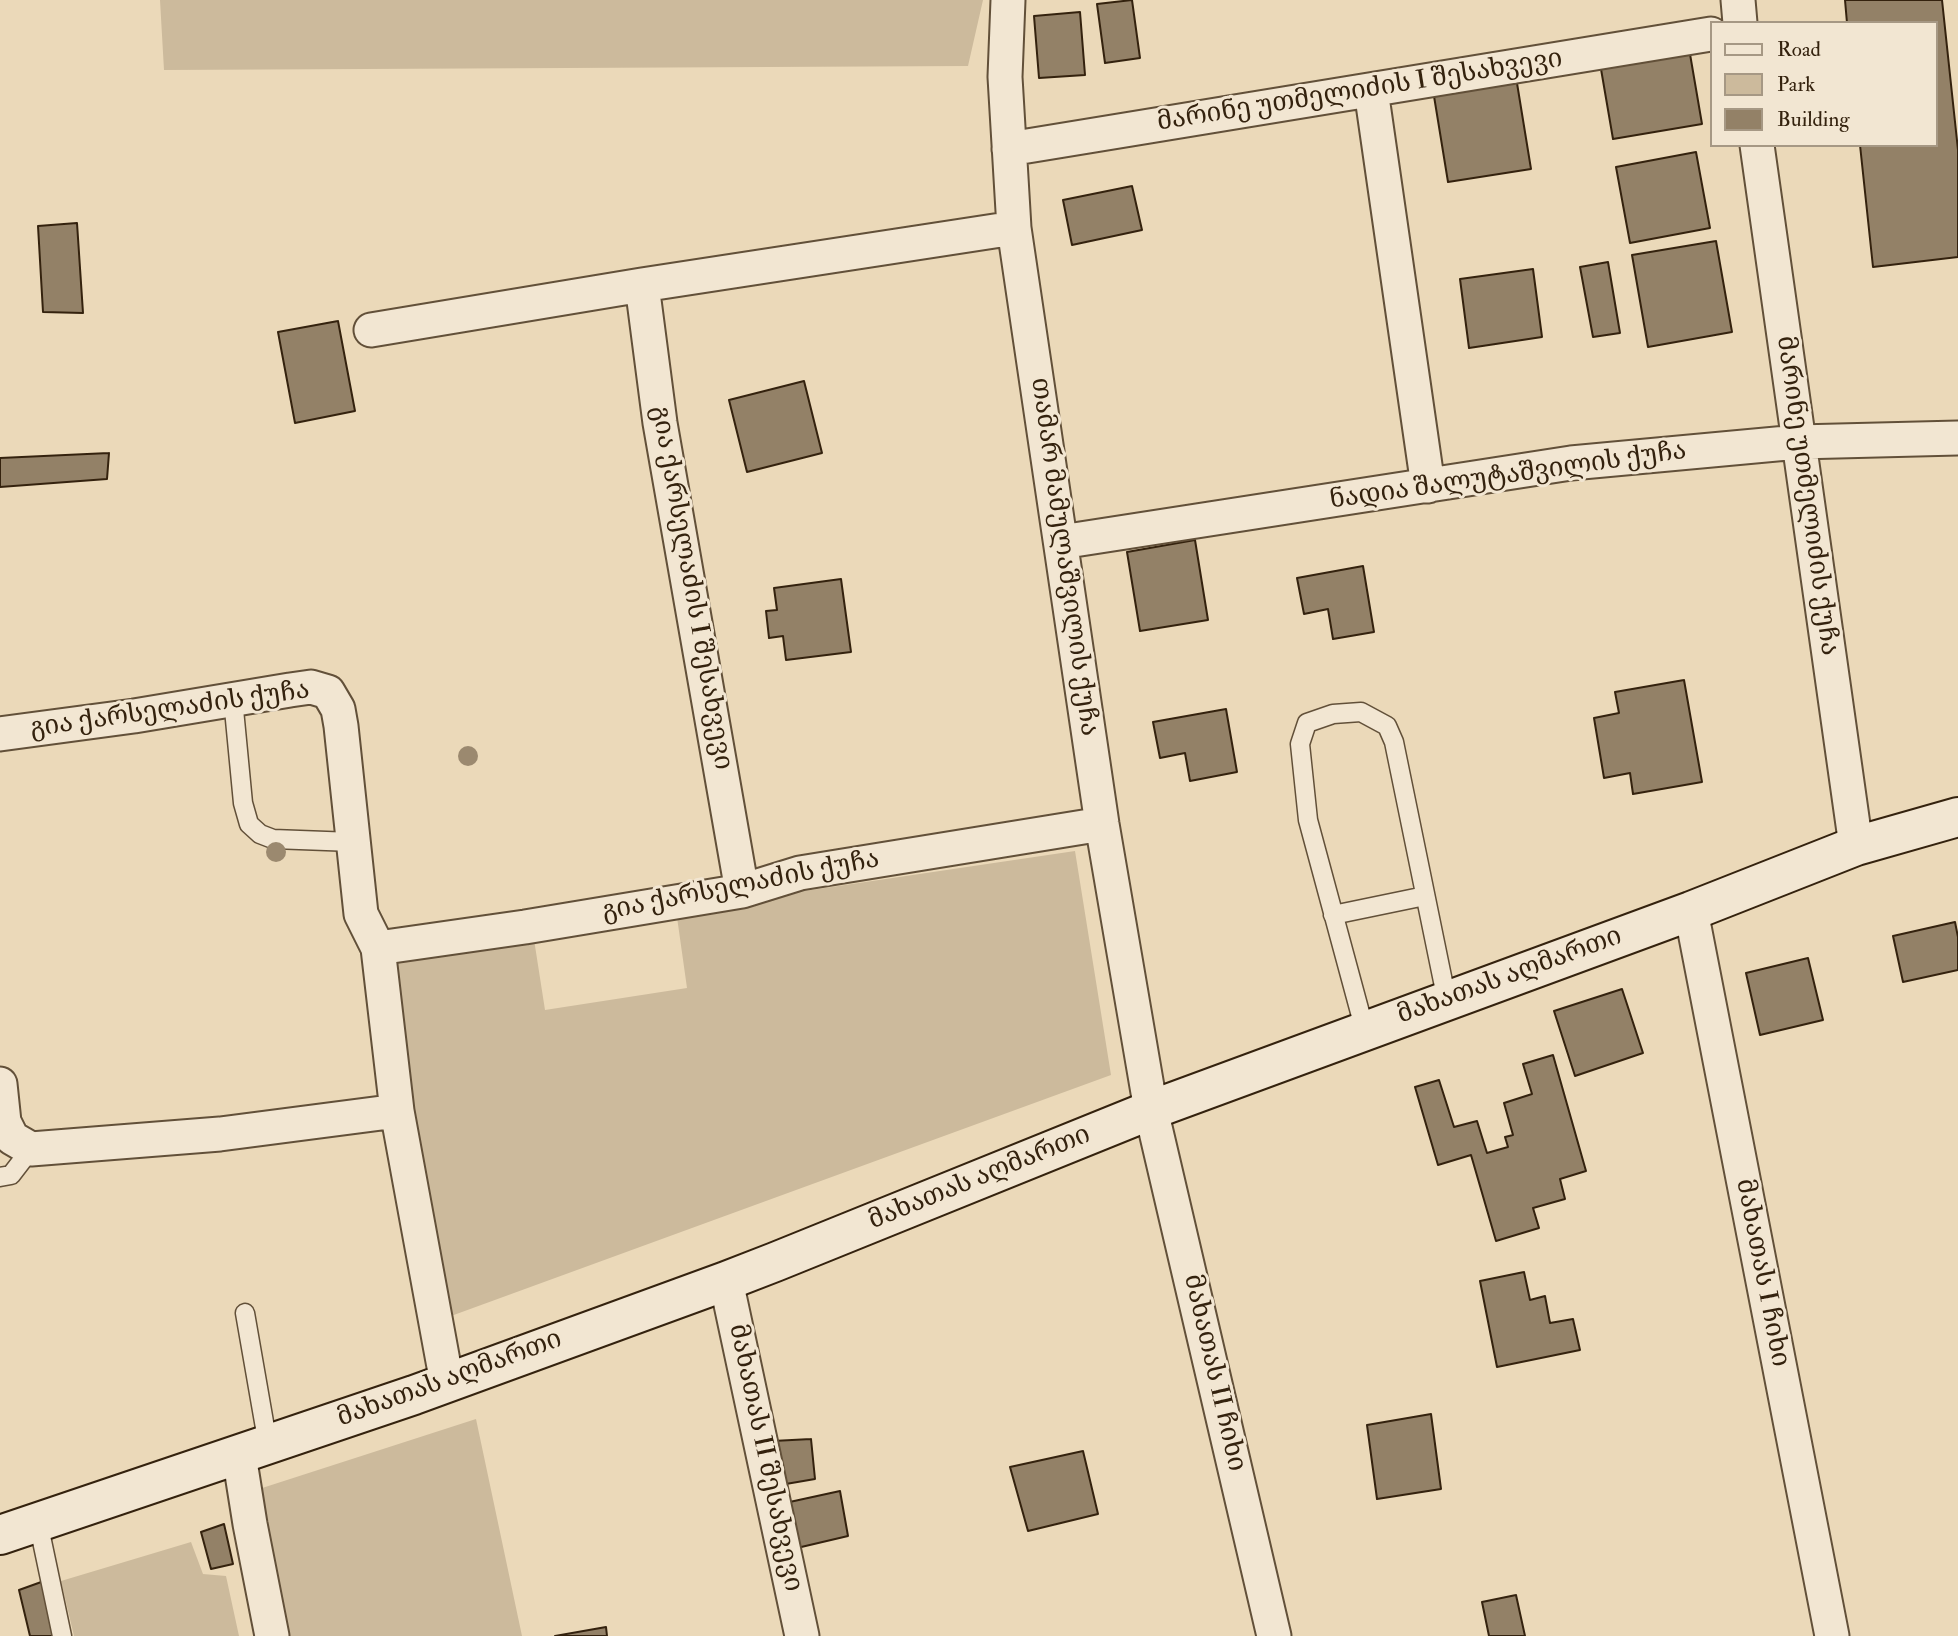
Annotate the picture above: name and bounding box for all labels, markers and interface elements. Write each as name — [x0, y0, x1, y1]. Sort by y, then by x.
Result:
legend — [1710, 21, 1937, 147]
text: Road — [1777, 36, 1821, 63]
street label: მარინე უთმელიძის I შესახვევი — [1155, 45, 1565, 139]
text: Park — [1777, 71, 1815, 98]
text: Building — [1777, 106, 1850, 133]
street label: მარინე უთმელიძის ქუჩა — [1768, 334, 1844, 658]
street label: თამარ მამულაშვილის ქუჩა — [1022, 376, 1104, 738]
street label: გია ქარსელაძის I შესახვევი — [643, 404, 737, 772]
street label: ნადია შალუტაშვილის ქუჩა — [1327, 436, 1689, 518]
street label: გია ქარსელაძის ქუჩა — [28, 676, 312, 746]
street label: გია ქარსელაძის ქუჩა — [600, 845, 882, 929]
street label: მახათას აღმართი — [1394, 922, 1626, 1032]
street label: მახათას აღმართი — [865, 1120, 1095, 1238]
street label: მახათას I ჩიხი — [1727, 1176, 1795, 1370]
street label: მახათას II ჩიხი — [1175, 1271, 1251, 1475]
street label: მახათას II შესახვევი — [720, 1321, 808, 1595]
street label: მახათას აღმართი — [334, 1325, 566, 1435]

